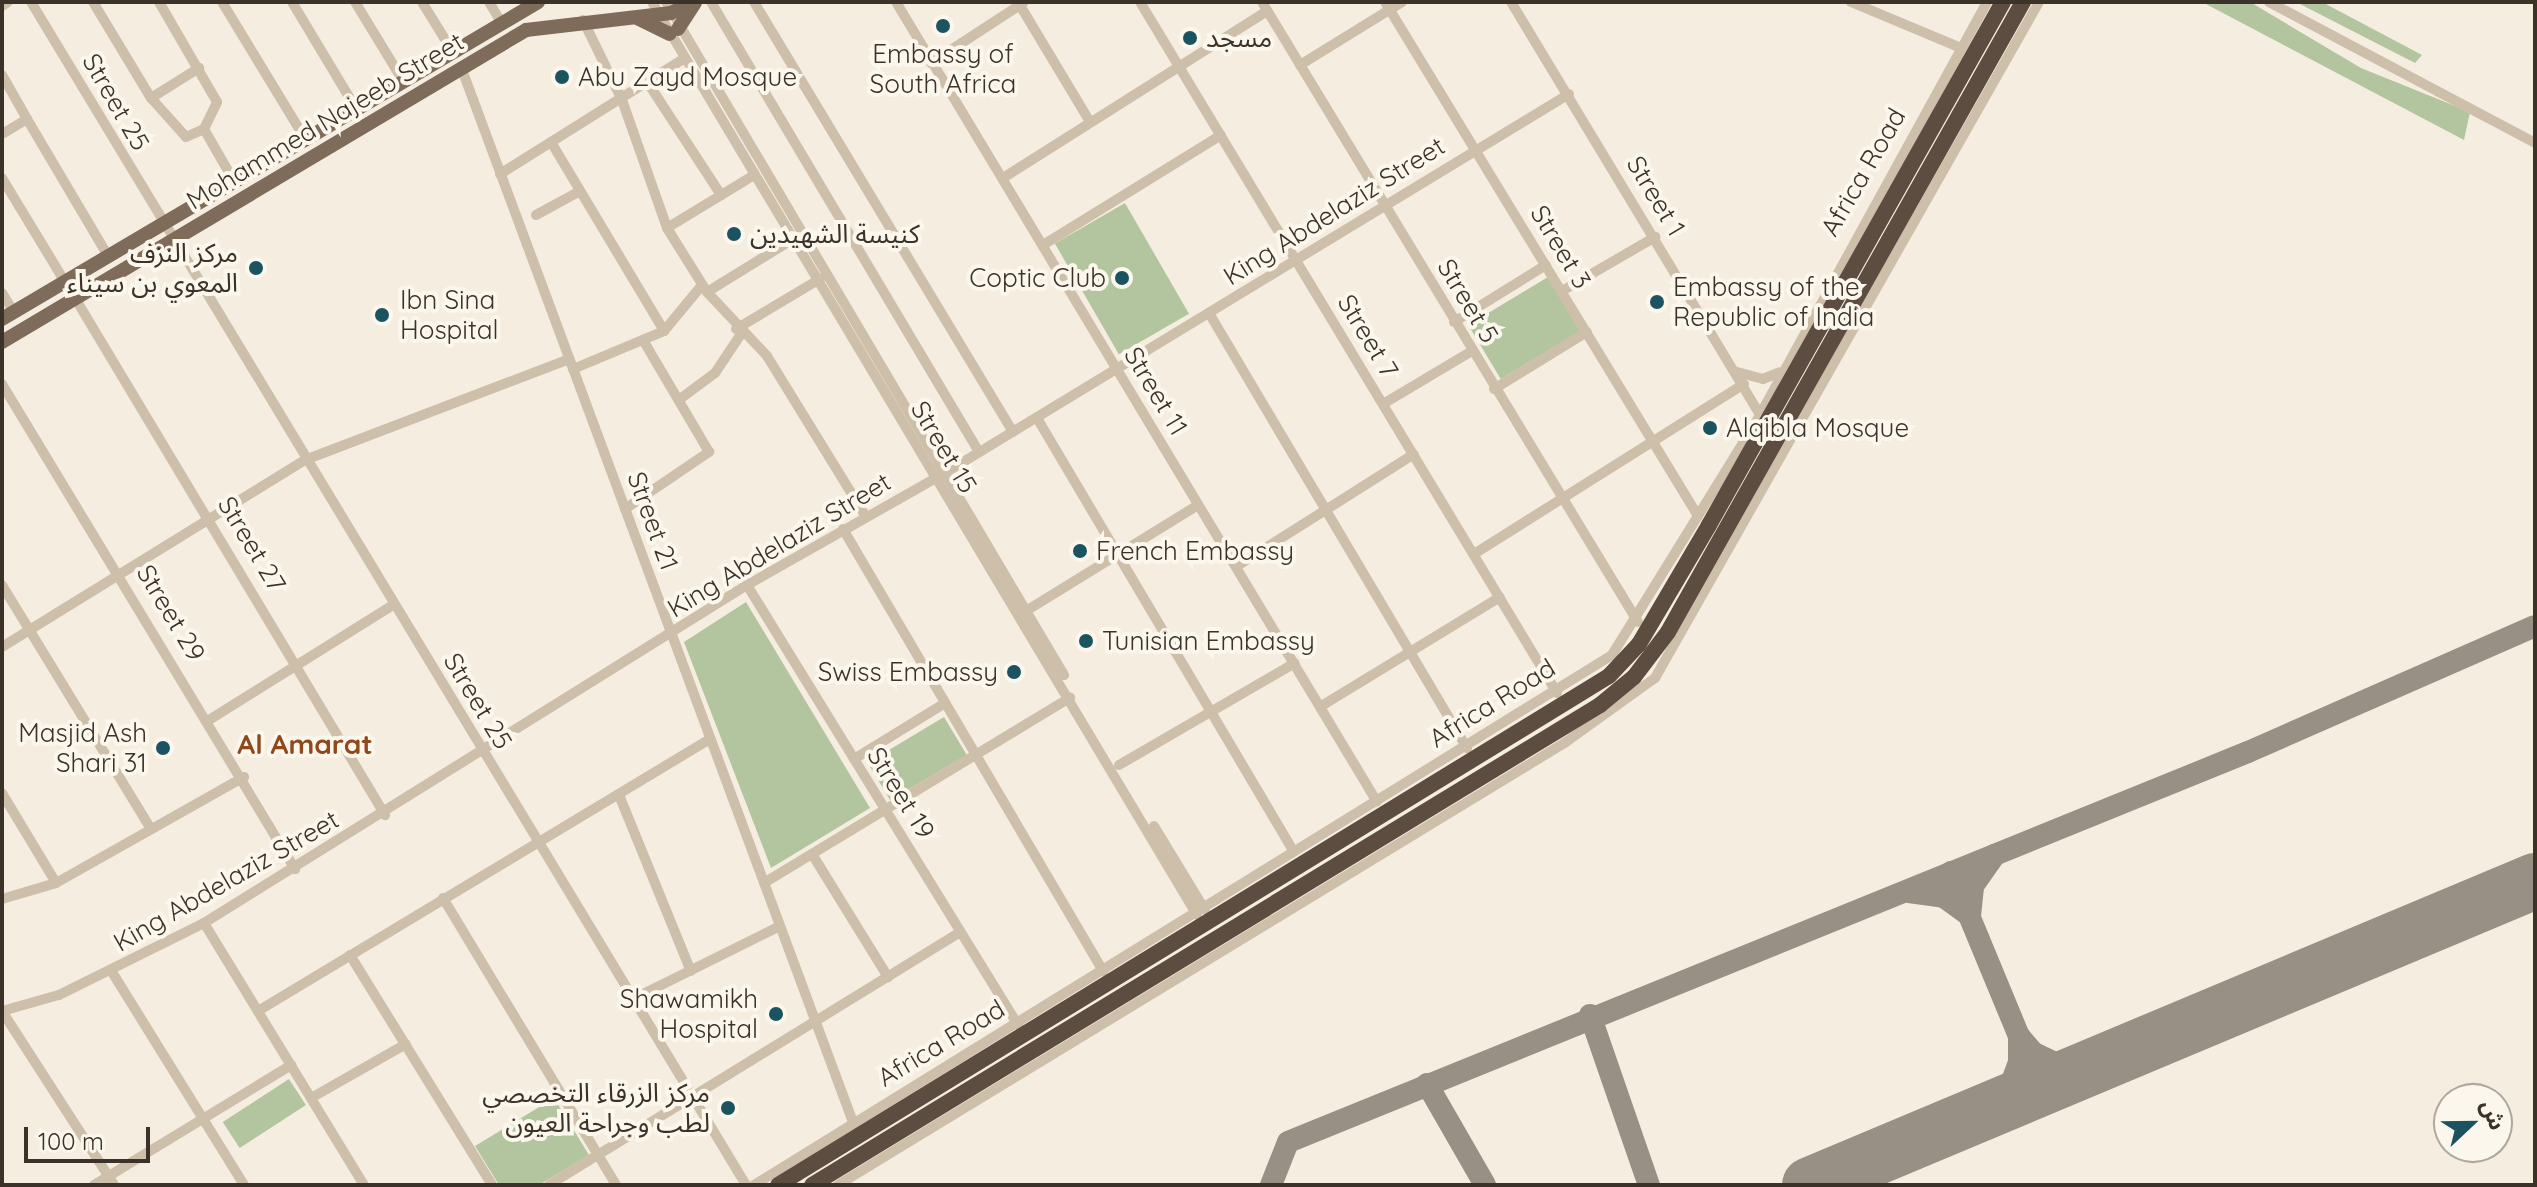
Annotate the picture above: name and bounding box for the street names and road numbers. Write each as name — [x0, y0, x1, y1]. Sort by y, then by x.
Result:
street label: Mohammed Najeeb Street — [181, 26, 469, 216]
street label: Street 25 — [76, 48, 156, 156]
street label: Africa Road — [1814, 102, 1912, 242]
street label: King Abdelaziz Street — [1218, 130, 1450, 292]
street label: Street 1 — [1620, 150, 1692, 242]
street label: Street 3 — [1524, 200, 1598, 294]
street label: Street 5 — [1431, 253, 1505, 349]
street label: Street 7 — [1331, 289, 1405, 383]
street label: Street 11 — [1118, 341, 1194, 441]
street label: Street 15 — [904, 395, 984, 499]
street label: King Abdelaziz Street — [662, 466, 896, 624]
street label: Street 21 — [621, 468, 685, 574]
street label: Street 27 — [211, 491, 293, 597]
street label: Street 29 — [130, 559, 212, 667]
street label: Street 25 — [437, 647, 519, 755]
street label: Africa Road — [1423, 652, 1561, 754]
street label: Street 19 — [861, 741, 941, 845]
street label: King Abdelaziz Street — [108, 804, 344, 958]
street label: Africa Road — [872, 993, 1010, 1093]

